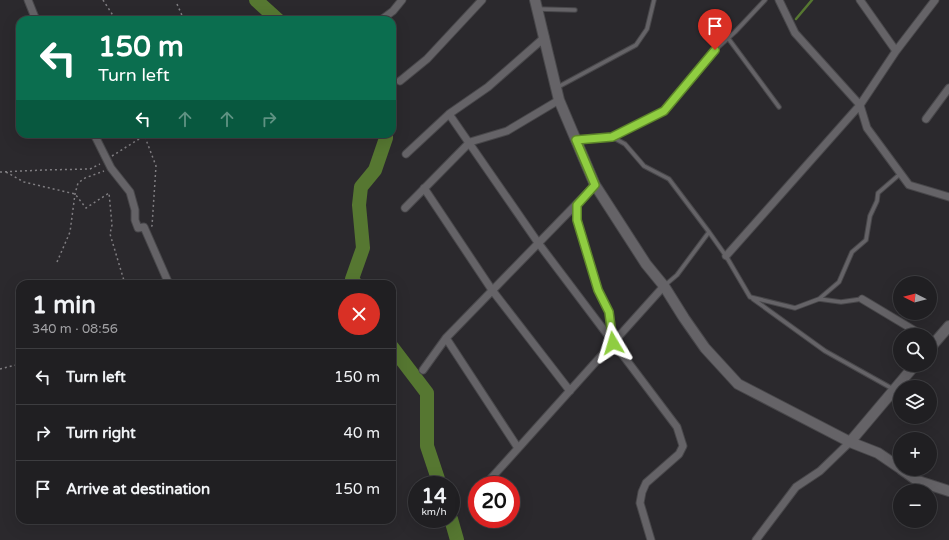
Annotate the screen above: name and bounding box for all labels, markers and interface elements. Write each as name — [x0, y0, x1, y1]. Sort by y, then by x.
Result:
pin — [698, 9, 732, 50]
icon: arrive — [704, 15, 726, 37]
text: 150 m — [98, 30, 184, 64]
icon: left — [32, 32, 84, 84]
text: Turn left — [98, 64, 170, 86]
icon: left — [132, 108, 154, 130]
icon: ahead — [174, 108, 196, 130]
icon: ahead — [216, 108, 238, 130]
icon: right — [258, 108, 280, 130]
north arrow — [893, 276, 937, 320]
map controls — [893, 276, 937, 528]
text: 1 min — [32, 291, 96, 320]
button: close — [338, 293, 380, 335]
text: 340 m · 08:56 — [32, 321, 118, 337]
position arrow — [592, 322, 634, 364]
button: search — [893, 328, 937, 372]
icon: left — [32, 366, 54, 388]
text: Turn left — [66, 368, 126, 386]
text: 150 m — [334, 368, 380, 386]
button: layers — [893, 380, 937, 424]
icon: right — [32, 422, 54, 444]
text: Turn right — [66, 424, 136, 442]
text: 40 m — [343, 424, 380, 442]
button: + — [893, 432, 937, 476]
speed limit sign: 20 — [468, 476, 520, 528]
icon: arrive — [32, 478, 54, 500]
text: Arrive at destination — [66, 480, 210, 498]
text: 150 m — [334, 480, 380, 498]
button: − — [893, 484, 937, 528]
text: 14 — [421, 485, 447, 509]
text: km/h — [421, 506, 447, 518]

